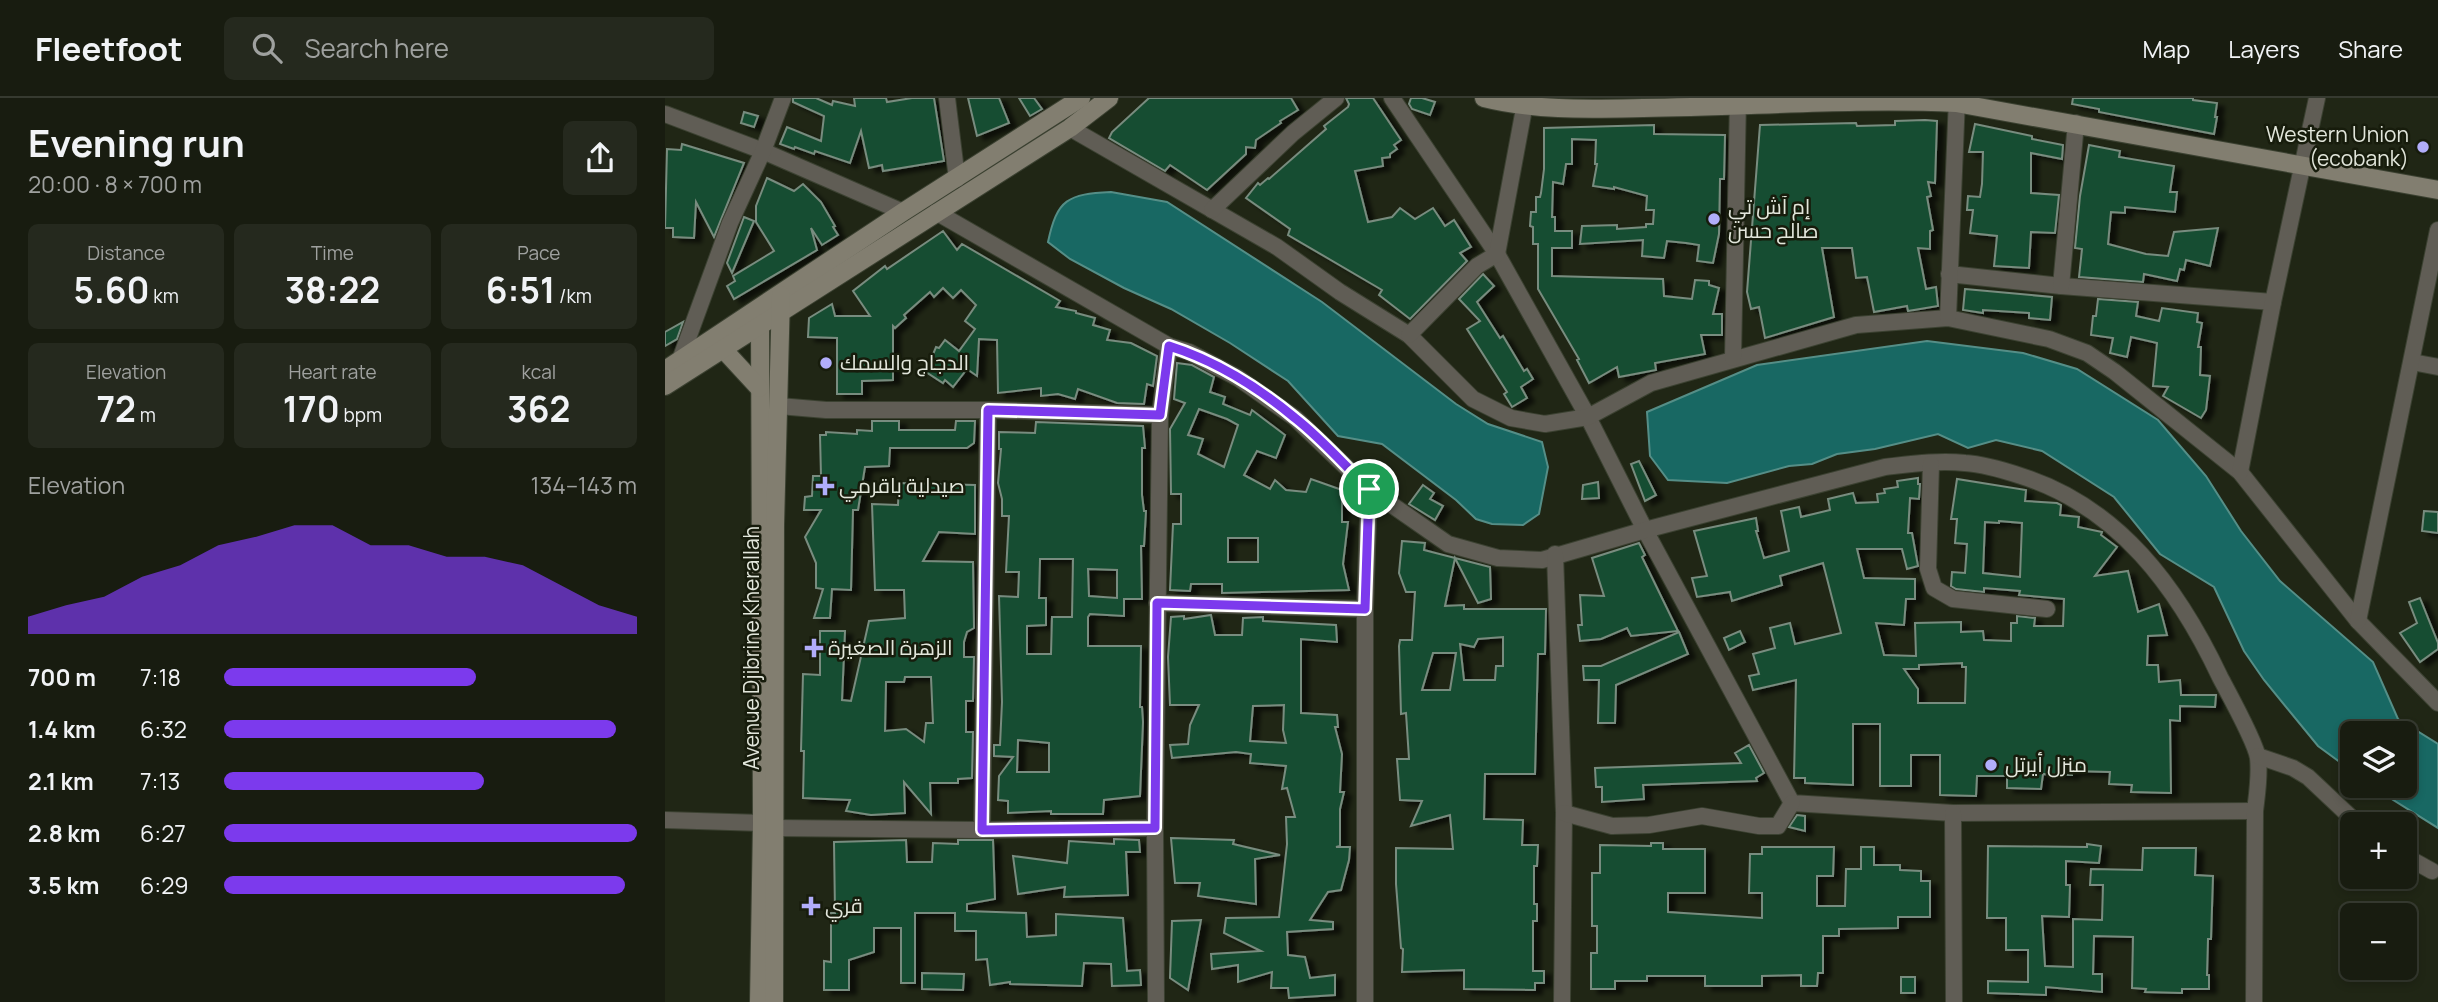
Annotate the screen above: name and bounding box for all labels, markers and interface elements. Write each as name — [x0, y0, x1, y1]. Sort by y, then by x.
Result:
search box — [224, 17, 714, 80]
text: Fleetfoot — [35, 26, 182, 71]
icon: search — [248, 29, 286, 67]
text: Search here — [304, 30, 449, 66]
text: Map — [2143, 32, 2190, 65]
text: Layers — [2228, 32, 2300, 65]
text: Share — [2338, 32, 2403, 65]
text: Evening run — [28, 116, 245, 168]
place label: Western Union (ecobank) — [2266, 120, 2409, 172]
button: share — [563, 121, 637, 195]
marker: Western Union (ecobank) — [2415, 139, 2431, 155]
text: 20:00 · 8 × 700 m — [28, 168, 202, 200]
place label: إم آش تي صالح حسن — [1728, 192, 1819, 245]
marker: إم آش تي صالح حسن — [1706, 211, 1722, 227]
text: Distance — [87, 240, 165, 266]
text: Time — [311, 240, 354, 266]
text: Pace — [517, 240, 560, 266]
text: 5.60 — [74, 266, 149, 314]
text: 38:22 — [285, 266, 380, 314]
text: 6:51 — [486, 266, 555, 314]
text: km — [149, 283, 179, 309]
text: /km — [555, 283, 592, 309]
place label: الدجاج والسمك — [840, 348, 969, 377]
marker: الدجاج والسمك — [818, 355, 834, 371]
text: Elevation — [86, 359, 166, 385]
text: Heart rate — [288, 359, 377, 385]
text: kcal — [521, 359, 556, 385]
text: 72 — [96, 385, 136, 433]
text: 170 — [283, 385, 340, 433]
text: 362 — [507, 385, 570, 433]
text: m — [136, 402, 156, 428]
text: bpm — [340, 402, 382, 428]
pin — [1339, 459, 1399, 519]
text: Elevation — [28, 469, 125, 501]
text: 134–143 m — [530, 469, 637, 501]
icon: arrive — [1350, 470, 1388, 508]
place label: صيدلية باقرمي — [839, 471, 965, 502]
marker: صيدلية باقرمي — [817, 478, 833, 494]
street label: Avenue Djibrine Kherallah — [737, 526, 765, 770]
place label: الزهرة الصغيرة — [828, 633, 953, 661]
marker: الزهرة الصغيرة — [806, 640, 822, 656]
text: 700 m — [28, 661, 96, 693]
text: 7:18 — [140, 661, 181, 693]
text: 1.4 km — [28, 713, 96, 745]
text: 6:32 — [140, 713, 187, 745]
map controls — [2340, 721, 2417, 980]
button: layers — [2340, 721, 2417, 798]
place label: منزل أيرتل — [2005, 750, 2087, 778]
marker: منزل أيرتل — [1983, 757, 1999, 773]
text: 2.1 km — [28, 765, 94, 797]
text: 7:13 — [140, 765, 180, 797]
button: + — [2340, 812, 2417, 889]
text: 2.8 km — [28, 817, 100, 849]
text: 6:27 — [140, 817, 186, 849]
text: 3.5 km — [28, 869, 99, 901]
text: 6:29 — [140, 869, 189, 901]
place label: قري — [825, 891, 863, 922]
marker: قري — [803, 898, 819, 914]
button: − — [2340, 903, 2417, 980]

